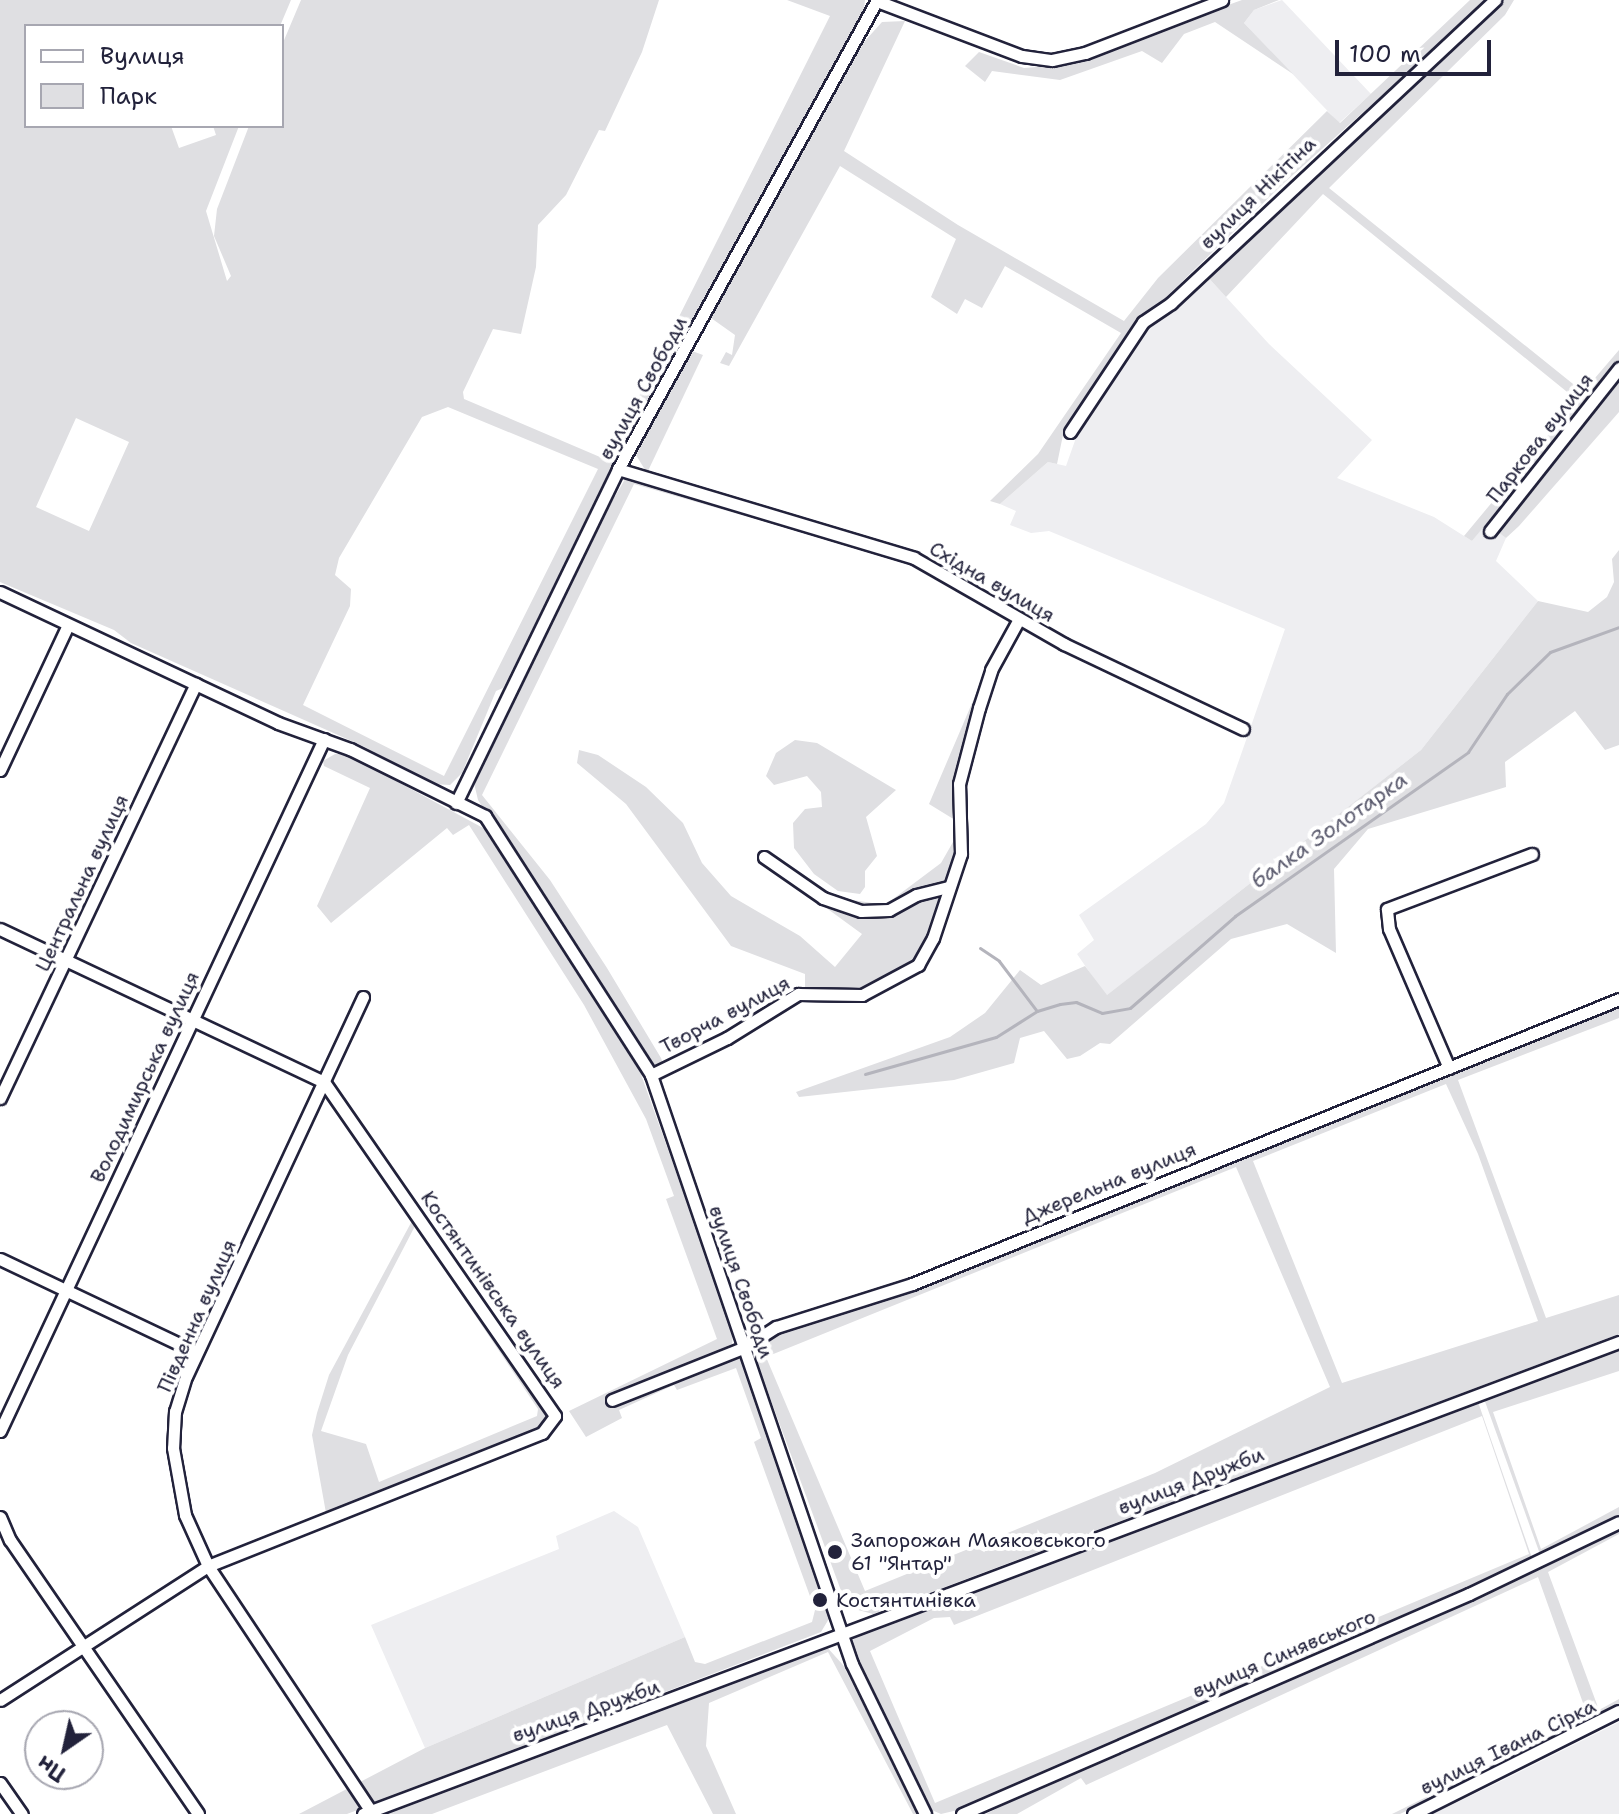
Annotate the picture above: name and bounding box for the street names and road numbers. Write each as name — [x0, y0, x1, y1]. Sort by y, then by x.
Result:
street label: вулиця Нікітіна — [1195, 132, 1321, 254]
street label: вулиця Свободи — [594, 312, 692, 464]
street label: Паркова вулиця — [1482, 368, 1598, 508]
street label: Східна вулиця — [925, 536, 1059, 628]
street label: Центральна вулиця — [30, 791, 134, 975]
street label: Володимирська вулиця — [85, 968, 205, 1186]
street label: Творча вулиця — [656, 971, 794, 1059]
street label: Джерельна вулиця — [1018, 1137, 1200, 1229]
street label: Костянтинівська вулиця — [416, 1187, 570, 1393]
street label: вулиця Свободи — [704, 1202, 778, 1362]
street label: Південна вулиця — [153, 1236, 241, 1396]
street label: вулиця Дружби — [1115, 1442, 1267, 1520]
street label: вулиця Синявського — [1189, 1605, 1379, 1703]
street label: вулиця Дружби — [509, 1675, 663, 1747]
street label: вулиця Івана Сірка — [1416, 1694, 1600, 1800]

